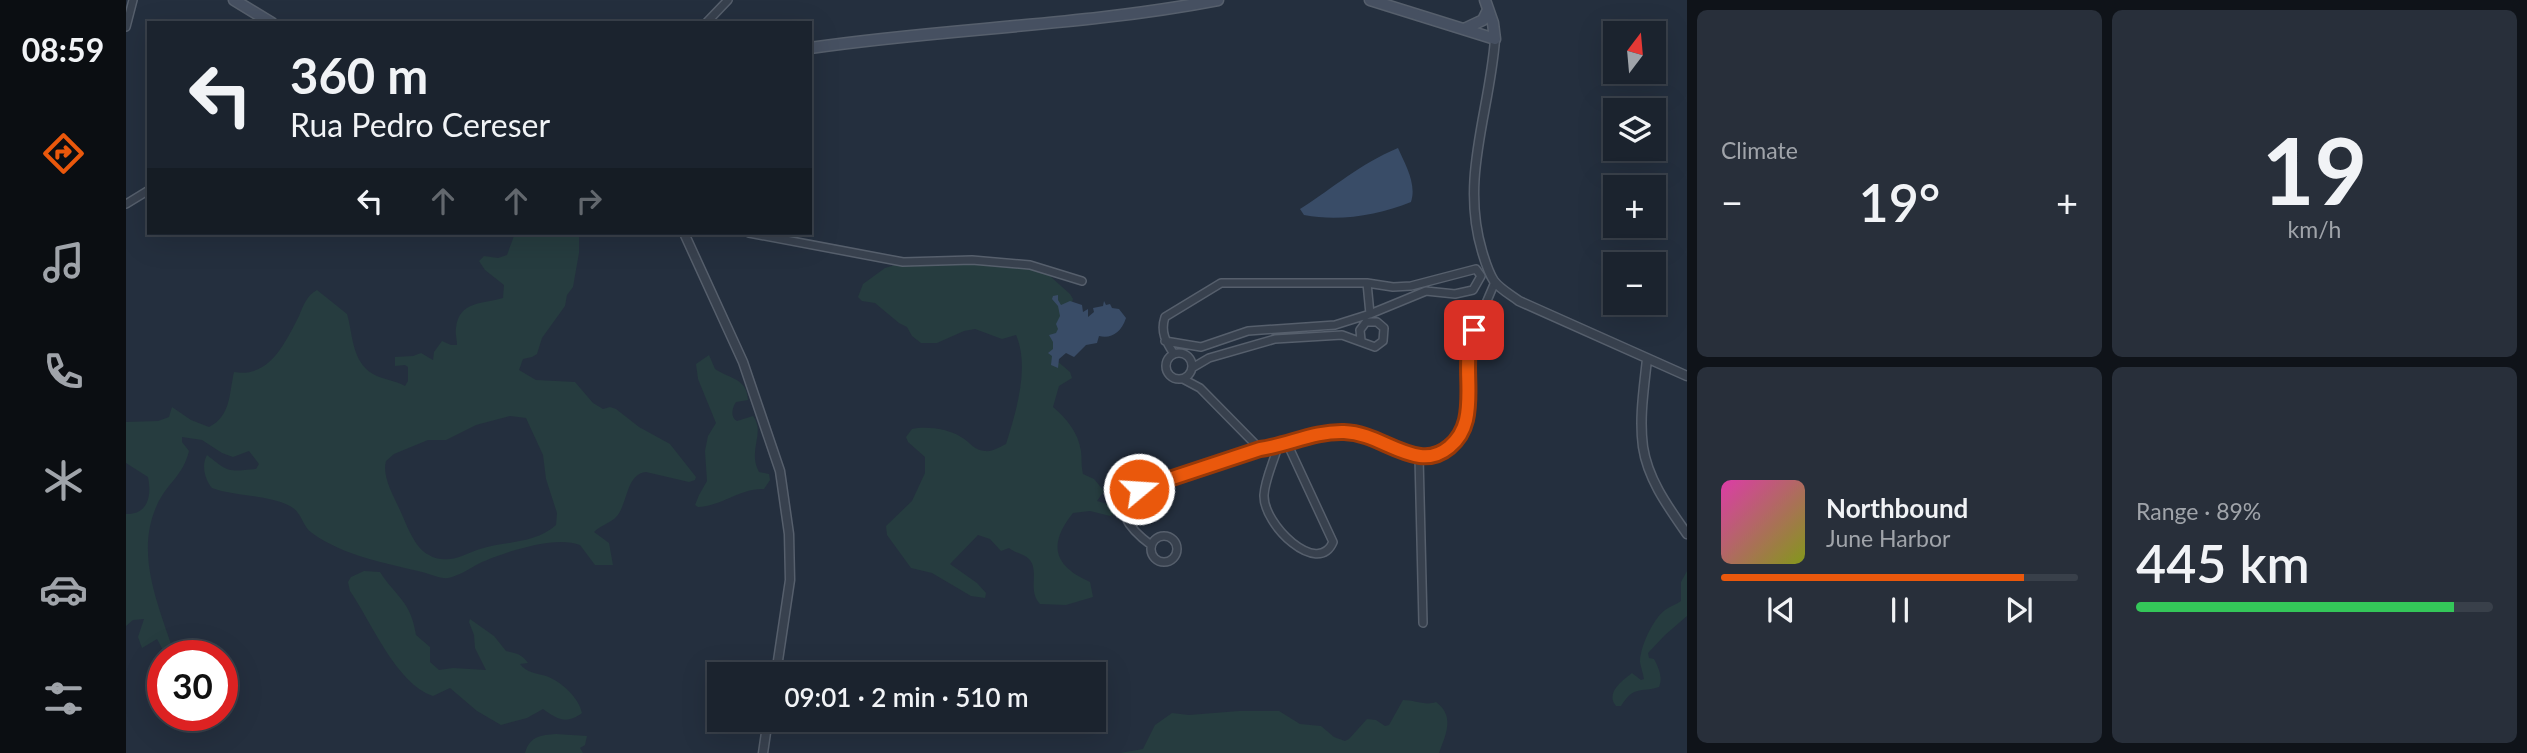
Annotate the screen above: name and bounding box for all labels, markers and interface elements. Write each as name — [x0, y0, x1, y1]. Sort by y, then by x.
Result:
north arrow — [1603, 21, 1666, 84]
map controls — [1603, 21, 1666, 315]
text: 08:59 — [22, 30, 104, 69]
text: 360 m — [290, 46, 428, 104]
icon: left — [175, 49, 266, 140]
button: layers — [1603, 98, 1666, 161]
text: Rua Pedro Cereser — [290, 105, 550, 144]
text: 19 — [2262, 115, 2367, 224]
icon: directions — [39, 129, 88, 178]
text: Climate — [1721, 136, 1798, 164]
text: 19° — [1859, 171, 1940, 233]
button: + — [1603, 175, 1666, 238]
text: − — [1721, 179, 1743, 225]
text: + — [2056, 179, 2078, 225]
icon: left — [351, 182, 389, 220]
icon: ahead — [424, 182, 462, 220]
icon: ahead — [497, 182, 535, 220]
icon: right — [570, 182, 608, 220]
text: km/h — [2288, 215, 2341, 243]
icon: music — [39, 238, 88, 287]
button: − — [1603, 252, 1666, 315]
pin — [1444, 300, 1504, 360]
icon: arrive — [1455, 311, 1493, 349]
icon: phone — [39, 347, 88, 396]
position arrow — [1102, 452, 1176, 526]
icon: climate — [39, 456, 88, 505]
text: Northbound — [1826, 492, 1968, 524]
text: Range · 89% — [2136, 497, 2261, 525]
text: June Harbor — [1826, 524, 1950, 552]
text: 445 km — [2136, 532, 2310, 594]
icon: car — [39, 565, 88, 614]
icon: previous — [1762, 591, 1800, 629]
icon: pause — [1881, 591, 1919, 629]
icon: next — [2000, 591, 2038, 629]
speed limit sign: 30 — [147, 640, 238, 731]
icon: filters — [39, 674, 88, 723]
text: 09:01 · 2 min · 510 m — [784, 681, 1029, 713]

